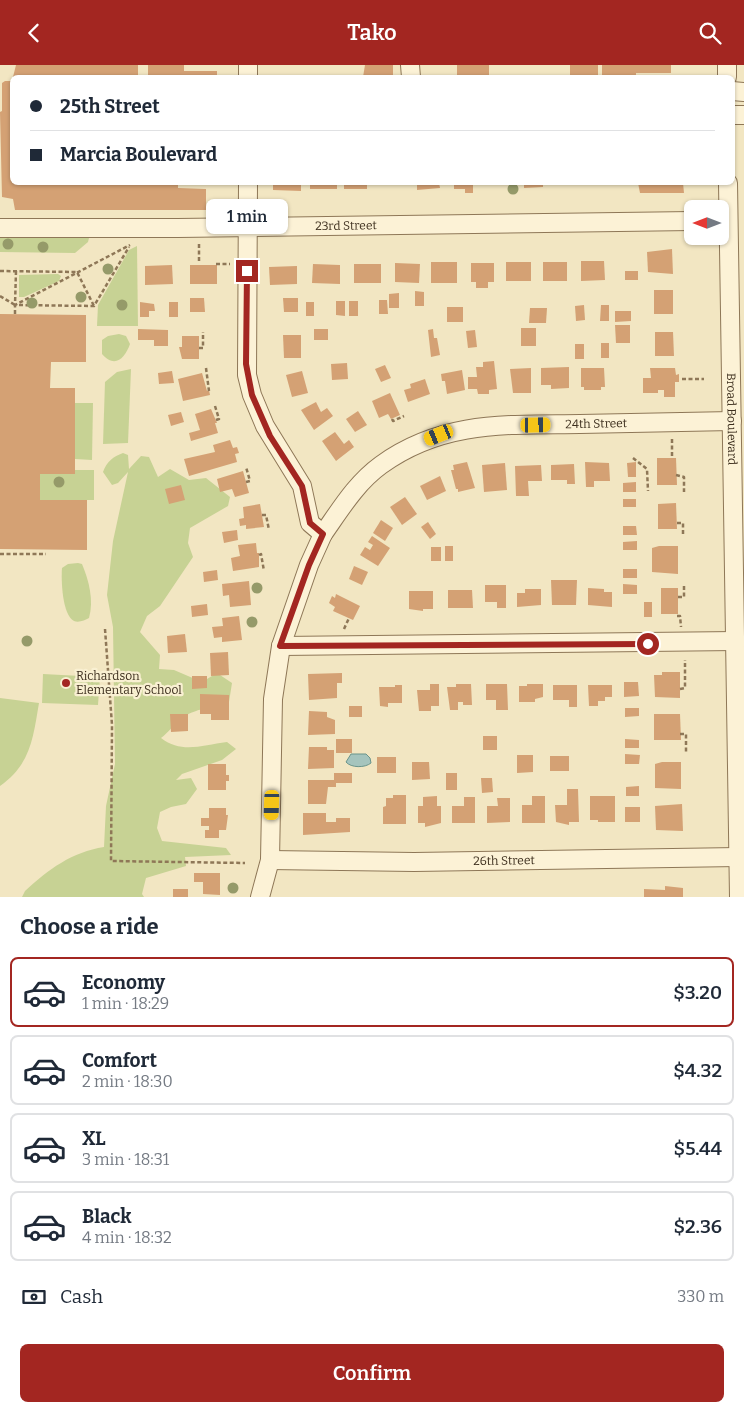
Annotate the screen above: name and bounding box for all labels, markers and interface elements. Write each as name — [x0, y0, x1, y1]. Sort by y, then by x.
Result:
icon: back — [20, 19, 48, 47]
text: Tako — [347, 19, 397, 46]
icon: search — [696, 19, 724, 47]
text: 25th Street — [60, 95, 160, 118]
text: Marcia Boulevard — [60, 143, 217, 166]
callout: 1 min — [206, 199, 288, 233]
north arrow — [684, 200, 729, 245]
map controls — [684, 200, 729, 245]
text: 1 min — [227, 207, 267, 226]
street label: 23rd Street — [315, 218, 378, 233]
route end — [236, 260, 258, 282]
street label: Broad Boulevard — [724, 373, 739, 465]
street label: 24th Street — [565, 416, 628, 431]
car — [520, 417, 551, 433]
car — [422, 422, 455, 448]
route start — [637, 633, 659, 655]
place label: Richardson Elementary School — [76, 669, 182, 697]
marker: Richardson Elementary School — [60, 677, 72, 689]
car — [263, 790, 280, 820]
street label: 26th Street — [473, 853, 536, 868]
text: Choose a ride — [20, 913, 159, 940]
icon: car — [22, 970, 67, 1015]
text: Economy — [82, 971, 165, 994]
text: $3.20 — [673, 981, 722, 1004]
text: 1 min · 18:29 — [82, 994, 169, 1013]
icon: car — [22, 1048, 67, 1093]
text: Comfort — [82, 1049, 157, 1072]
text: $4.32 — [673, 1059, 722, 1082]
text: 2 min · 18:30 — [82, 1072, 173, 1091]
icon: car — [22, 1126, 67, 1171]
text: XL — [82, 1127, 106, 1150]
text: $5.44 — [674, 1137, 722, 1160]
text: 3 min · 18:31 — [82, 1150, 169, 1169]
icon: car — [22, 1204, 67, 1249]
text: Black — [82, 1205, 132, 1228]
text: $2.36 — [673, 1215, 722, 1238]
text: 4 min · 18:32 — [82, 1228, 172, 1247]
icon: cash — [20, 1283, 48, 1311]
text: Cash — [60, 1285, 103, 1308]
text: 330 m — [677, 1287, 724, 1306]
button: Confirm — [20, 1344, 724, 1402]

